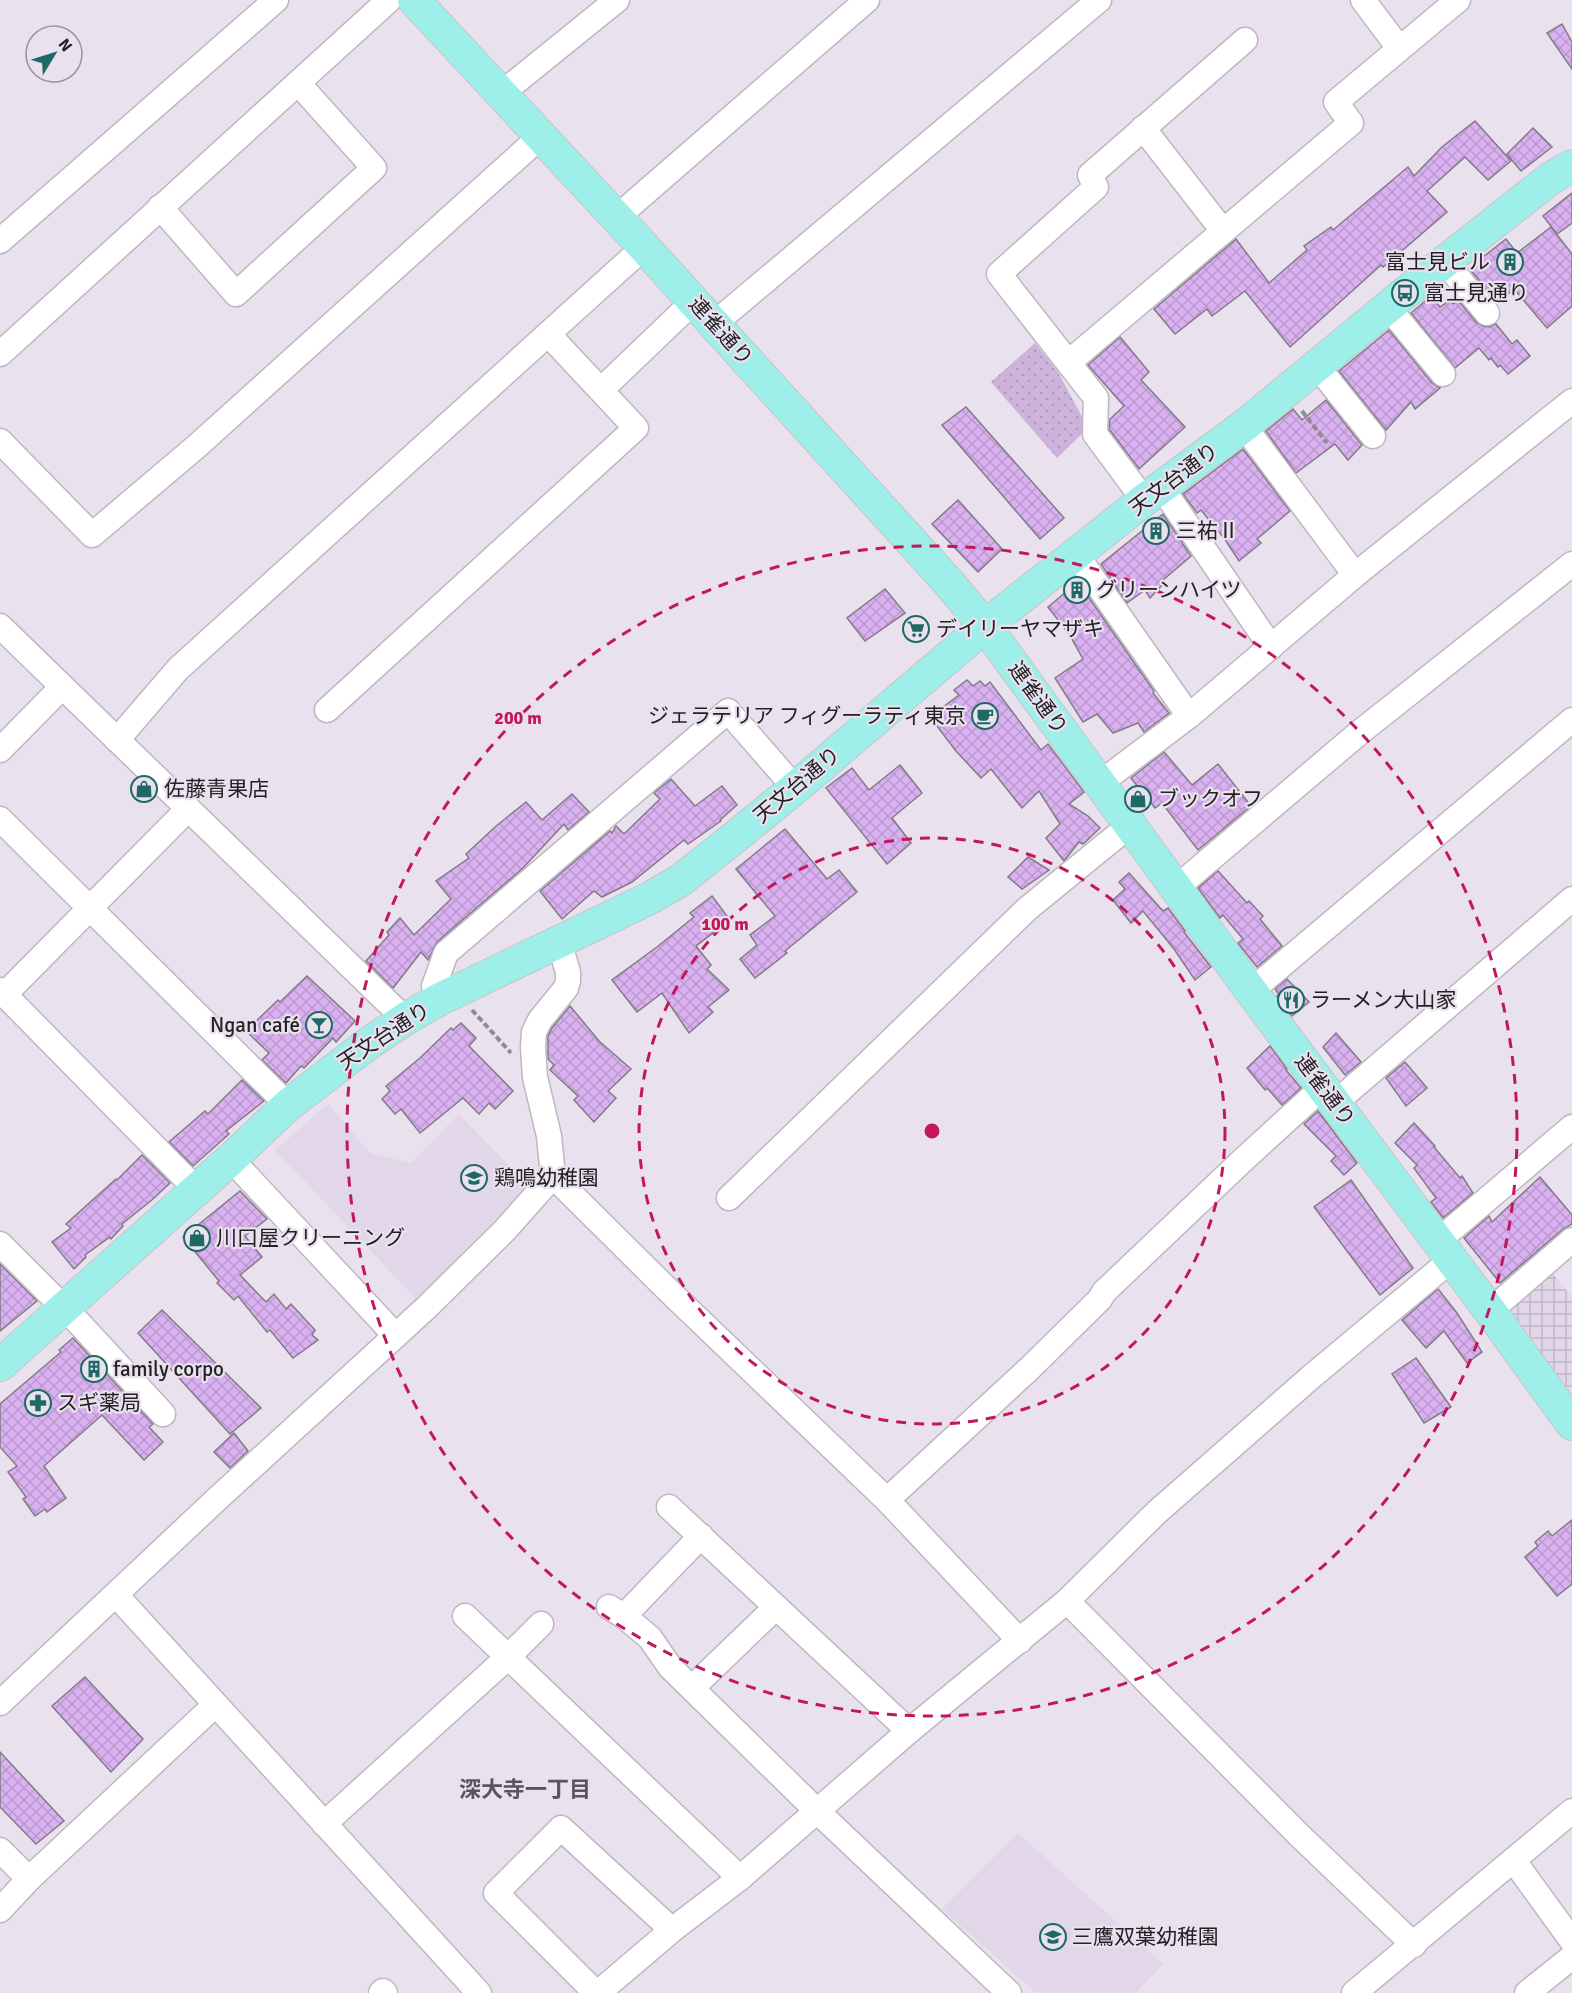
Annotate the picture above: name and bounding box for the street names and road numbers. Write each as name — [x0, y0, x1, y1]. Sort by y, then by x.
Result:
street label: 連雀通り — [683, 291, 759, 371]
street label: 天文台通り — [1124, 437, 1224, 521]
street label: 連雀通り — [1003, 656, 1073, 740]
street label: 天文台通り — [748, 741, 846, 829]
street label: 天文台通り — [333, 997, 435, 1075]
street label: 連雀通り — [1289, 1049, 1361, 1131]

